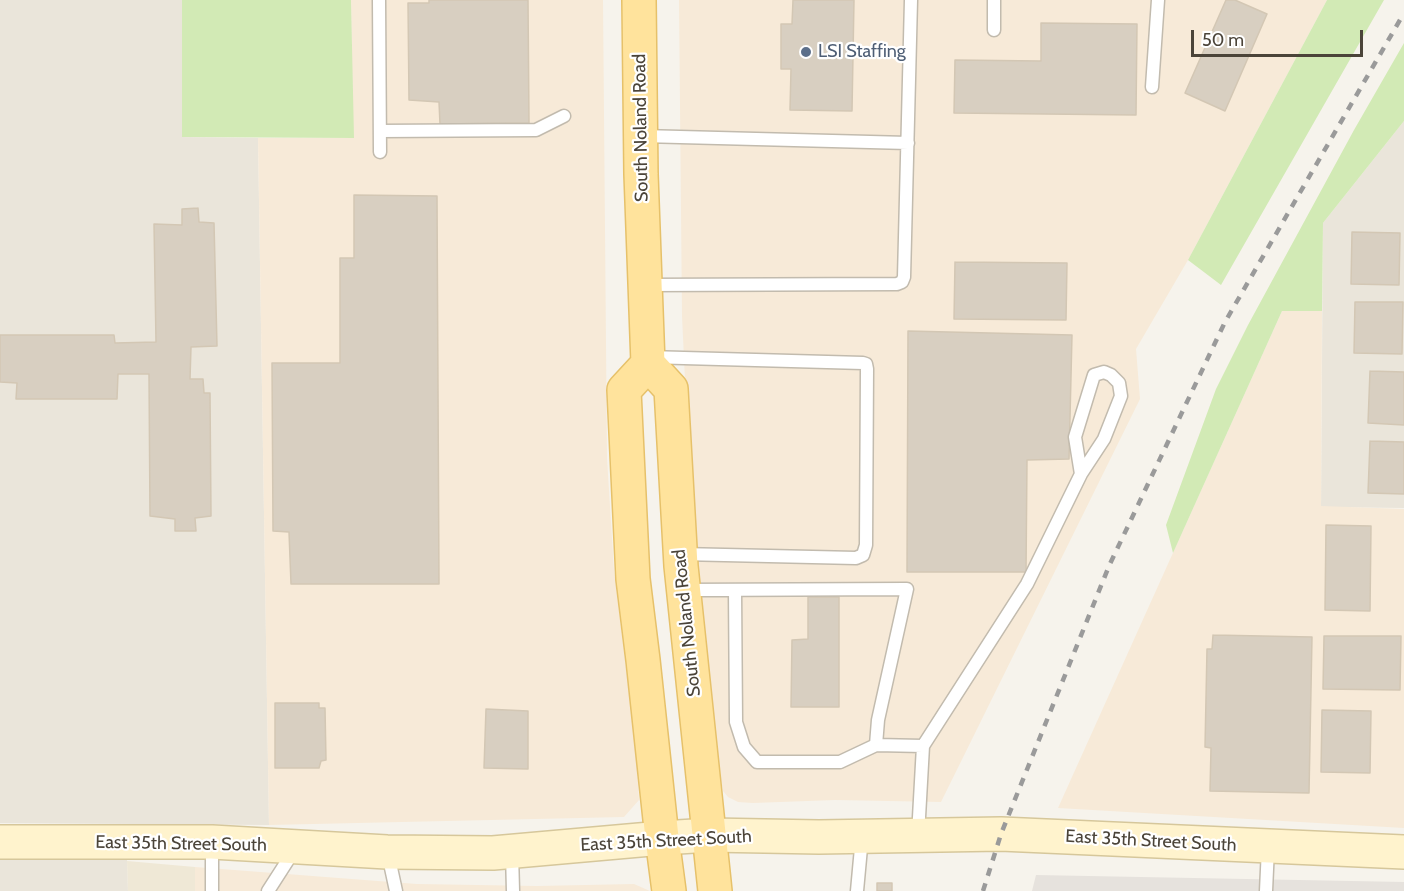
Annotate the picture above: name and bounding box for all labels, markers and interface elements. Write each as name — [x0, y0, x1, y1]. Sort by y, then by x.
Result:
scale bar — [1194, 18, 1366, 56]
text: 50 m — [1202, 29, 1244, 51]
place label: LSI Staffing — [818, 41, 906, 63]
marker: LSI Staffing — [799, 45, 813, 59]
street label: South Noland Road — [629, 54, 653, 202]
street label: South Noland Road — [669, 548, 705, 698]
street label: East 35th Street South — [580, 826, 752, 856]
street label: East 35th Street South — [1065, 826, 1237, 856]
street label: East 35th Street South — [95, 832, 267, 856]

